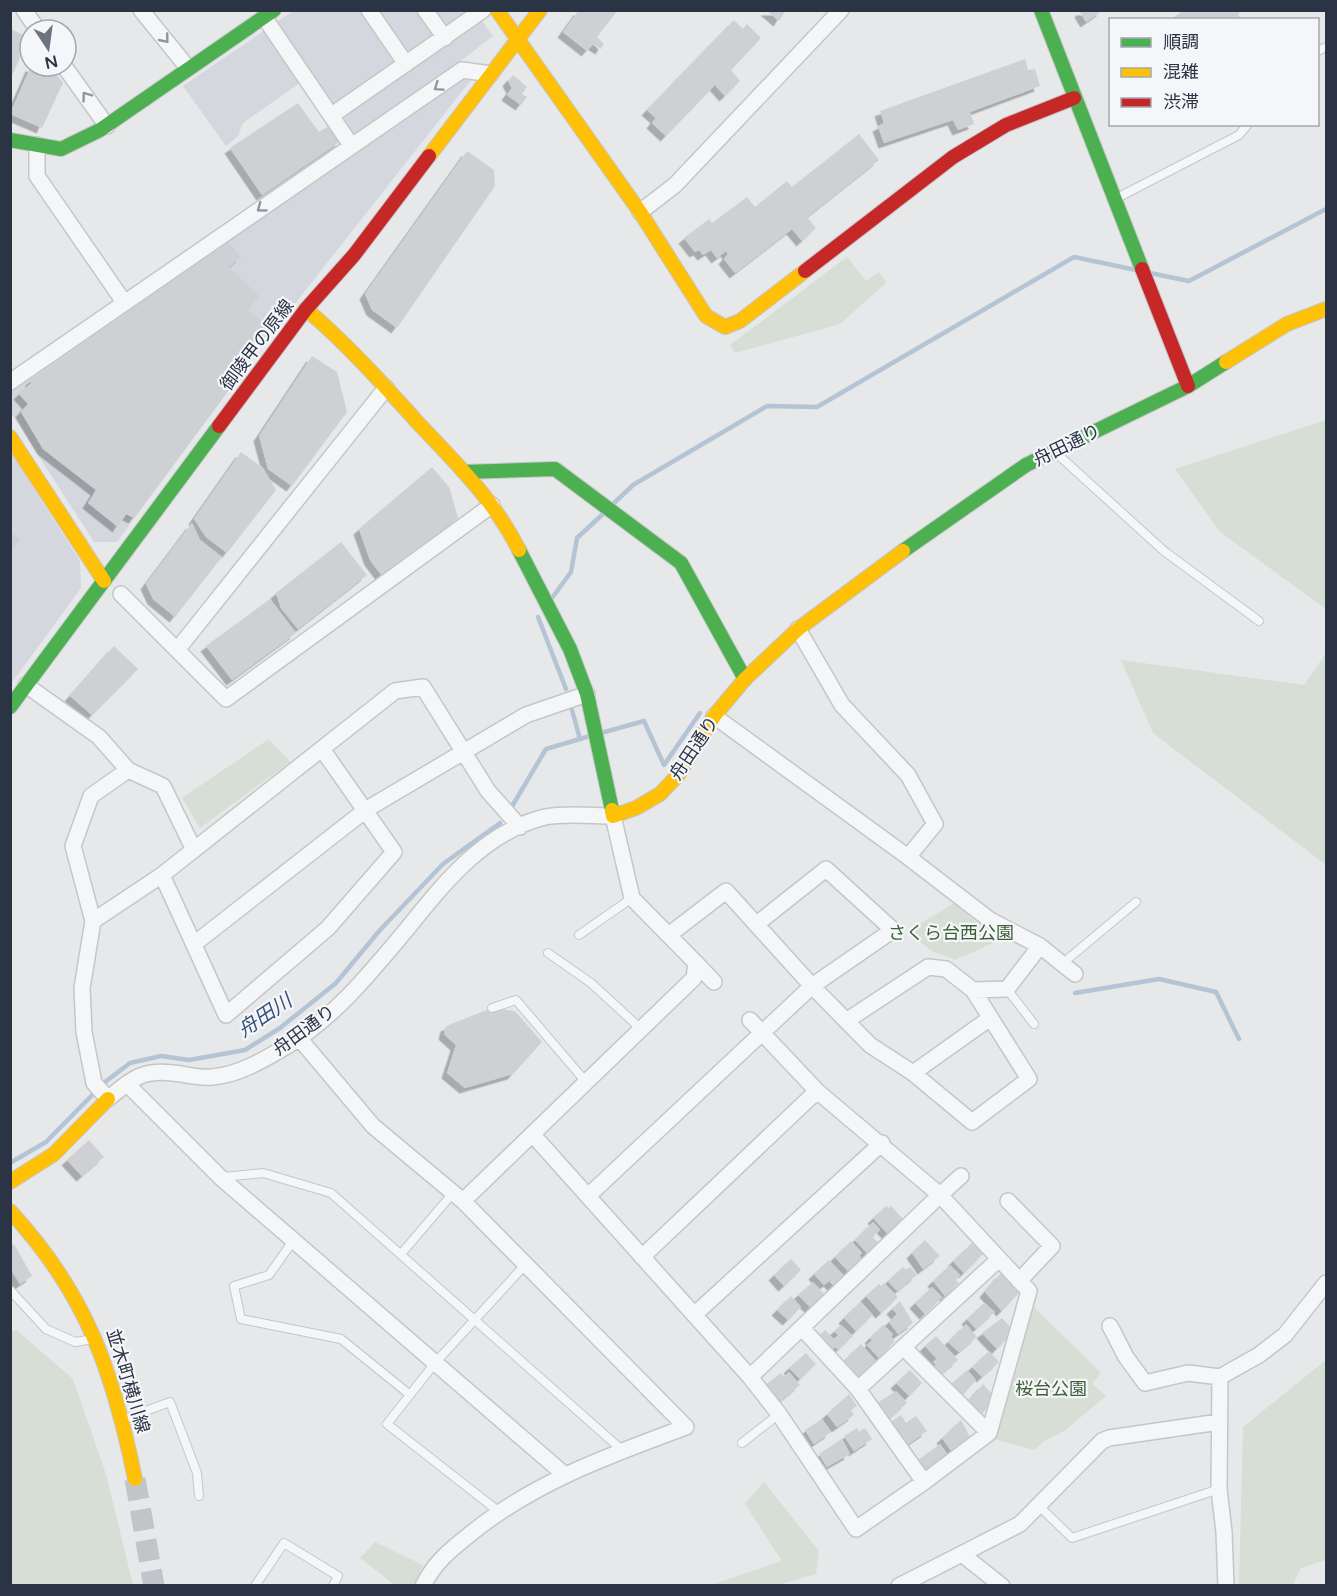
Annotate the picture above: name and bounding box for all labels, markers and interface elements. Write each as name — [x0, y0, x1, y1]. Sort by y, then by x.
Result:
north arrow — [18, 18, 78, 78]
legend — [1109, 18, 1319, 126]
text: 順調 — [1163, 31, 1199, 53]
one-way arrow — [157, 33, 168, 44]
text: N — [43, 50, 60, 73]
text: 混雑 — [1163, 61, 1199, 83]
one-way arrow — [434, 80, 445, 91]
one-way arrow — [82, 91, 93, 102]
text: 渋滞 — [1163, 91, 1199, 113]
one-way arrow — [256, 201, 267, 212]
street label: 御陵甲の原線 — [216, 295, 298, 395]
street label: 舟田通り — [1030, 419, 1104, 471]
street label: 舟田通り — [665, 712, 723, 784]
park label: さくら台西公園 — [888, 922, 1014, 944]
water label: 舟田川 — [233, 988, 298, 1043]
street label: 舟田通り — [268, 1000, 340, 1060]
street label: 並木町横川線 — [102, 1326, 154, 1436]
park label: 桜台公園 — [1015, 1378, 1087, 1400]

